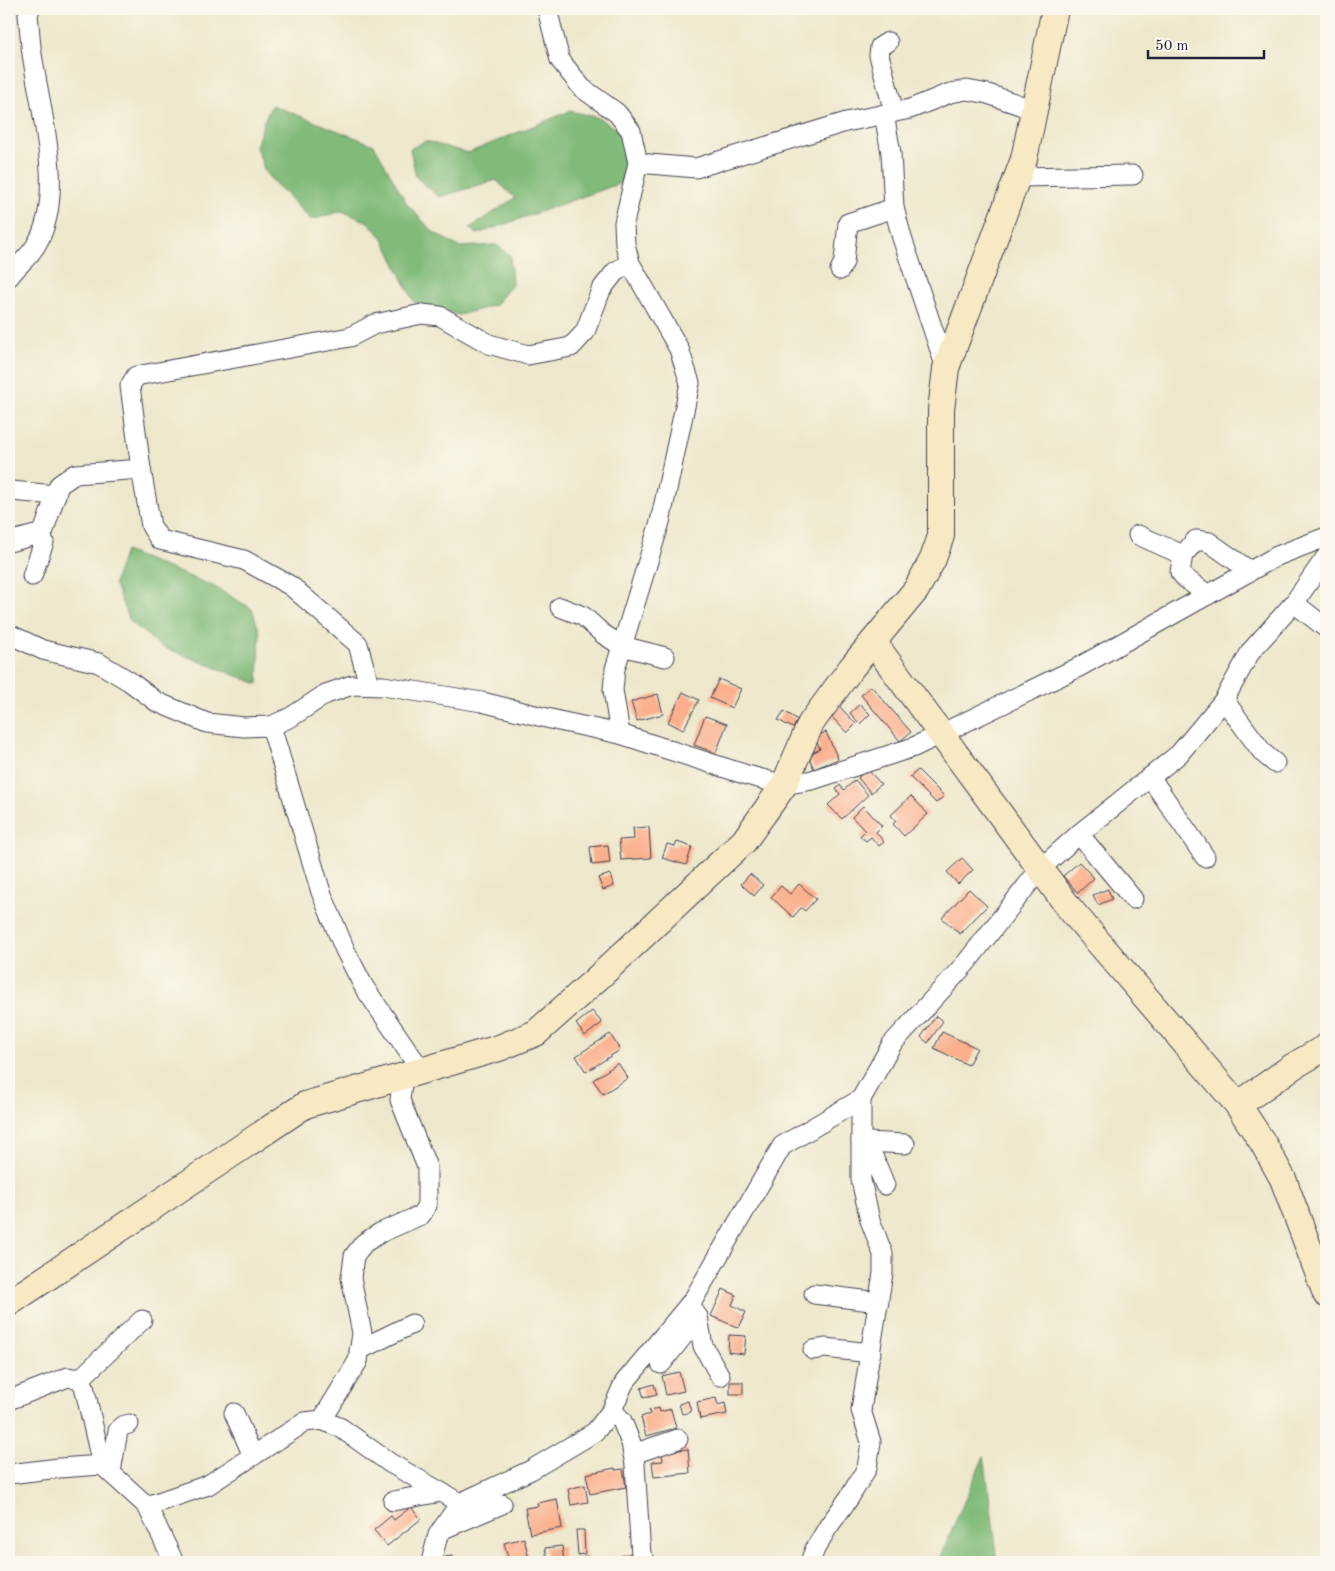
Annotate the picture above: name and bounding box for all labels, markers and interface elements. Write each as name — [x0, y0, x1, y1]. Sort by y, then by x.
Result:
scale bar — [1148, 28, 1264, 60]
text: 50 m — [1155, 39, 1189, 54]

